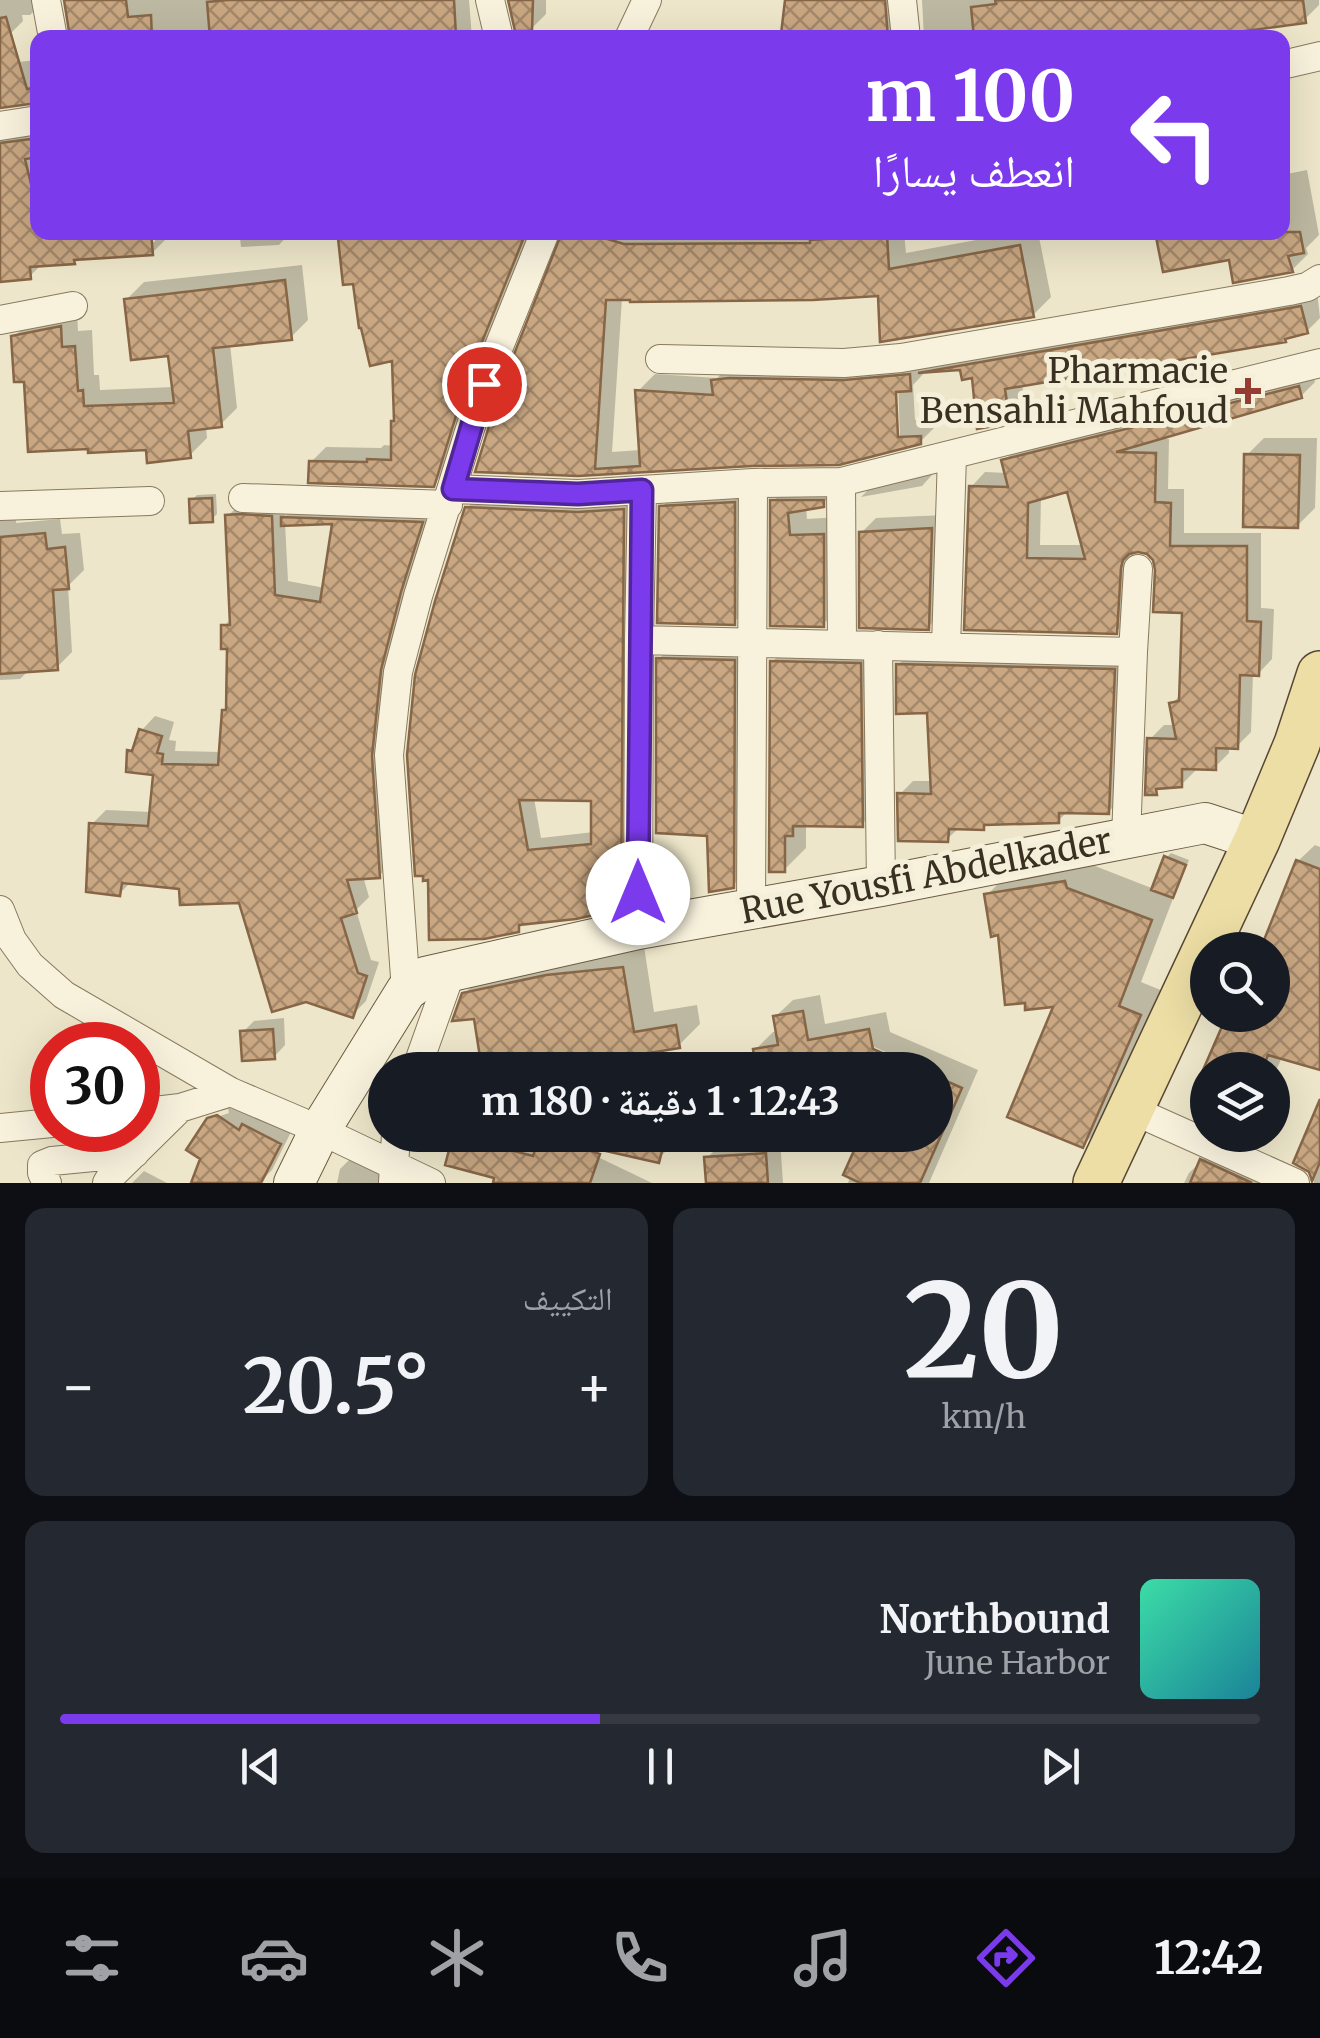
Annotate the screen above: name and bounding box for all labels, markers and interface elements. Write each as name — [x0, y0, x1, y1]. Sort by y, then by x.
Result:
text: 100 m — [865, 52, 1075, 140]
icon: left — [1110, 70, 1240, 200]
text: انعطف يسارًا — [873, 143, 1075, 199]
pin — [442, 342, 527, 427]
place label: Pharmacie Bensahli Mahfoud — [920, 349, 1228, 433]
icon: arrive — [457, 357, 512, 412]
marker: Pharmacie Bensahli Mahfoud — [1237, 380, 1259, 402]
street label: Rue Yousfi Abdelkader — [737, 818, 1115, 934]
position arrow — [586, 841, 690, 945]
map controls — [1190, 932, 1290, 1152]
button: search — [1190, 932, 1290, 1032]
speed limit sign: 30 — [30, 1022, 160, 1152]
button: layers — [1190, 1052, 1290, 1152]
text: 12:43 · 1 دقيقة · 180 m — [481, 1078, 840, 1125]
text: 20 — [903, 1250, 1064, 1413]
text: التكييف — [523, 1279, 613, 1319]
text: 20.5° — [243, 1339, 430, 1433]
text: − — [60, 1352, 97, 1421]
text: + — [576, 1352, 613, 1421]
text: km/h — [941, 1397, 1026, 1437]
text: Northbound — [880, 1596, 1110, 1643]
text: June Harbor — [924, 1643, 1110, 1683]
icon: previous — [233, 1739, 288, 1794]
icon: pause — [633, 1739, 688, 1794]
icon: next — [1033, 1739, 1088, 1794]
icon: filters — [57, 1923, 127, 1993]
icon: car — [239, 1923, 309, 1993]
icon: climate — [422, 1923, 492, 1993]
icon: phone — [605, 1923, 675, 1993]
icon: music — [788, 1923, 858, 1993]
icon: directions — [971, 1923, 1041, 1993]
text: 12:42 — [1154, 1930, 1264, 1986]

